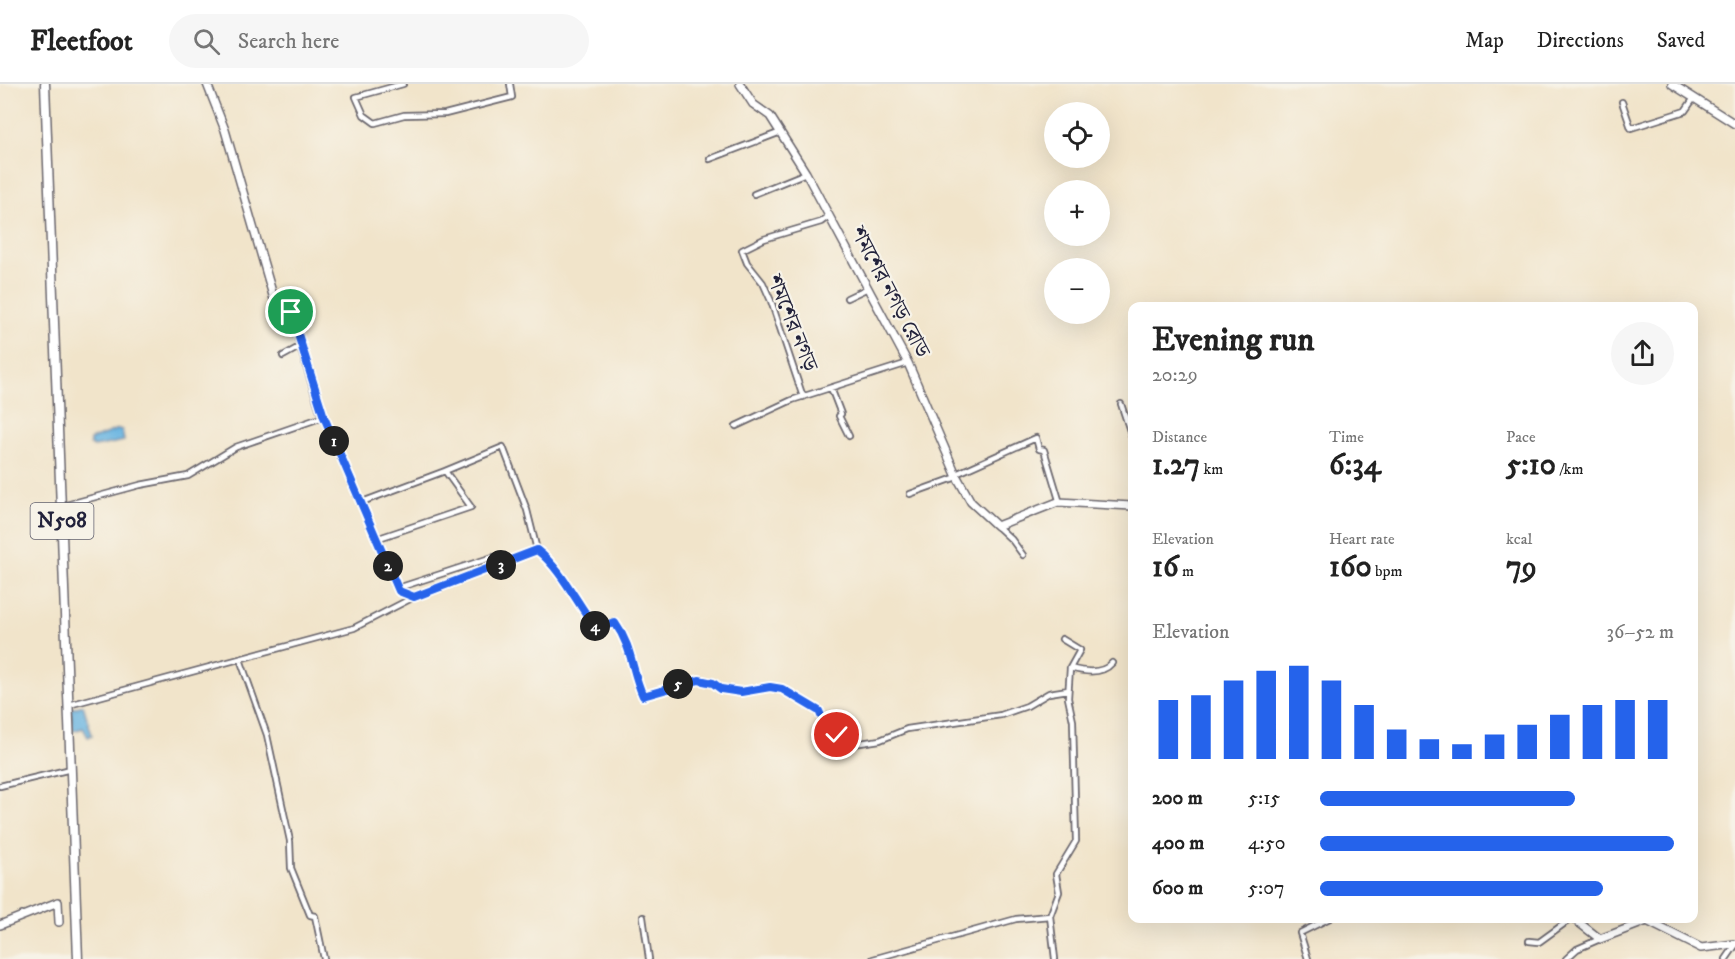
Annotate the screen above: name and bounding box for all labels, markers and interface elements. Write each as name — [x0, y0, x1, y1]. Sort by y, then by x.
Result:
search box — [169, 14, 589, 68]
text: Fleetfoot — [30, 24, 133, 59]
icon: search — [190, 25, 223, 58]
text: Search here — [238, 28, 339, 55]
text: Map — [1465, 28, 1504, 54]
text: Directions — [1537, 28, 1624, 54]
text: Saved — [1657, 28, 1705, 54]
map controls — [1044, 102, 1110, 324]
button: locate — [1044, 102, 1110, 168]
button: + — [1044, 180, 1110, 246]
street label: শমশের নগড় রোড — [844, 221, 936, 363]
button: − — [1044, 258, 1110, 324]
street label: শমশের নগড় — [760, 270, 824, 377]
pin — [265, 286, 316, 337]
icon: arrive — [274, 295, 307, 328]
text: Evening run — [1152, 320, 1314, 361]
button: share — [1611, 322, 1674, 385]
text: 20:29 — [1152, 363, 1198, 388]
pin: 1 — [319, 426, 349, 456]
text: Distance — [1152, 427, 1207, 447]
text: Time — [1329, 427, 1364, 447]
text: Pace — [1506, 427, 1536, 447]
text: 1 — [331, 431, 337, 451]
text: 1.27 — [1152, 447, 1200, 484]
text: 6:34 — [1329, 447, 1381, 484]
text: 5:10 — [1506, 447, 1556, 484]
text: km — [1200, 459, 1223, 479]
text: /km — [1556, 459, 1584, 479]
road number: N508 — [31, 503, 94, 539]
text: Elevation — [1152, 529, 1214, 549]
text: Heart rate — [1329, 529, 1395, 549]
text: kcal — [1506, 529, 1532, 549]
text: 16 — [1152, 549, 1179, 586]
text: 160 — [1329, 549, 1372, 586]
text: 79 — [1506, 549, 1537, 586]
pin: 3 — [486, 550, 516, 580]
pin: 2 — [373, 551, 403, 581]
text: 3 — [498, 555, 504, 575]
text: 2 — [384, 556, 392, 576]
text: m — [1179, 561, 1194, 581]
text: bpm — [1372, 561, 1403, 581]
pin: 4 — [580, 611, 610, 641]
text: 4 — [590, 616, 600, 636]
text: Elevation — [1152, 620, 1229, 645]
text: 36–52 m — [1607, 620, 1674, 645]
pin: 5 — [663, 669, 693, 699]
text: 5 — [674, 674, 682, 694]
pin — [811, 709, 862, 760]
icon: check — [820, 718, 853, 751]
text: 200 m — [1152, 786, 1203, 811]
text: 5:15 — [1248, 786, 1280, 811]
text: 400 m — [1152, 831, 1204, 856]
text: 4:50 — [1248, 831, 1285, 856]
text: 600 m — [1152, 876, 1203, 901]
text: 5:07 — [1248, 876, 1284, 901]

